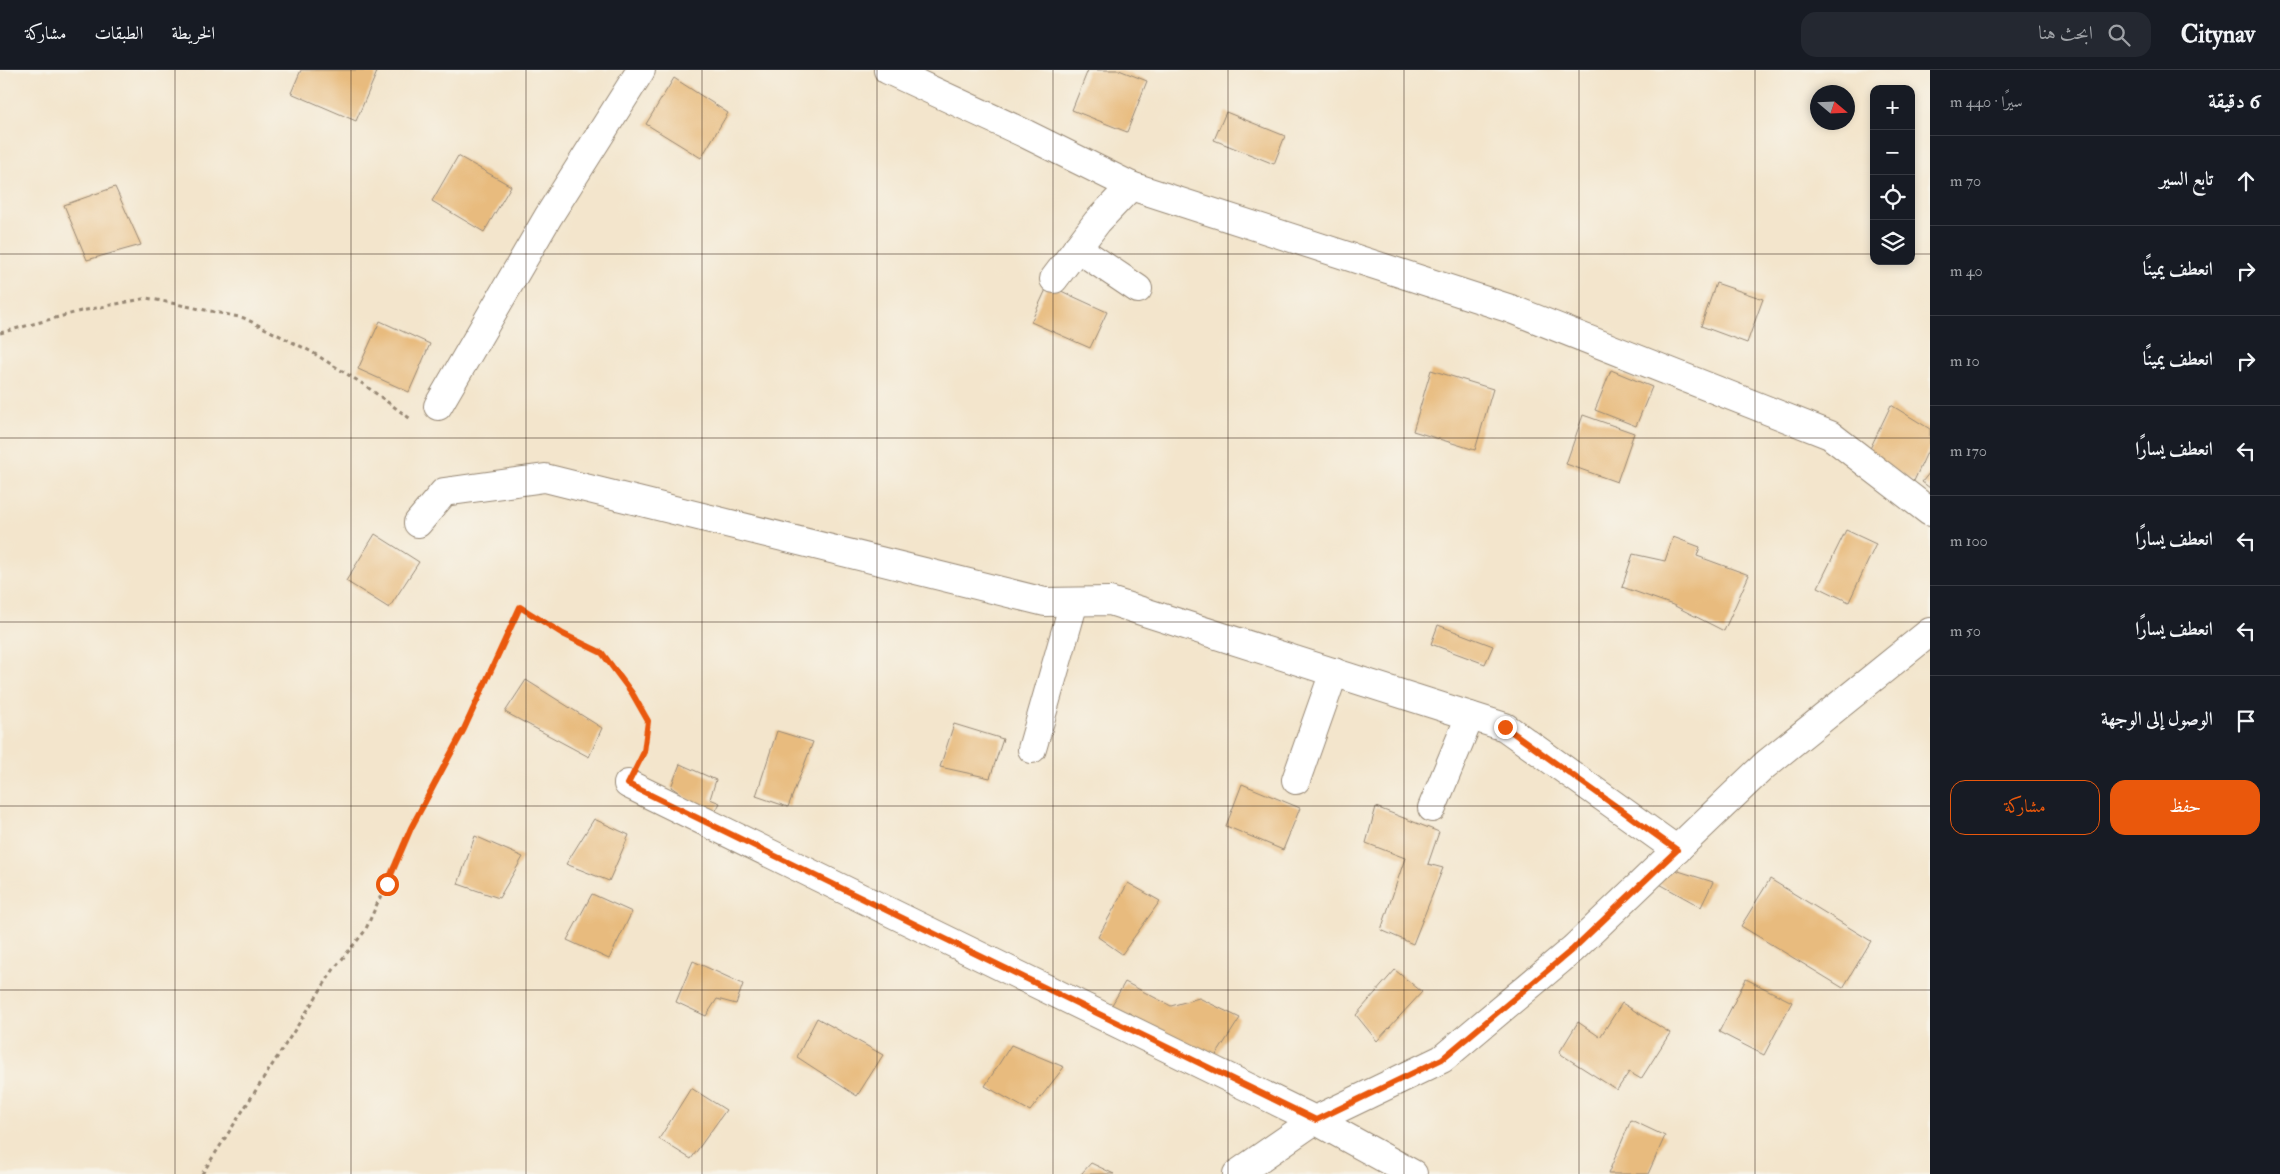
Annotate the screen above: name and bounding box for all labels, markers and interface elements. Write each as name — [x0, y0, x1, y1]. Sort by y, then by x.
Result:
search box — [1801, 12, 2151, 57]
text: Citynav — [2181, 19, 2255, 50]
text: ابحث هنا — [2038, 21, 2093, 45]
icon: search — [2105, 21, 2133, 49]
text: مشاركة — [25, 22, 66, 45]
text: الطبقات — [94, 22, 143, 45]
text: الخريطة — [171, 22, 215, 45]
north arrow — [1810, 85, 1855, 130]
map controls — [1870, 85, 1915, 265]
button: + — [1870, 85, 1915, 130]
text: 6 دقيقة — [2208, 88, 2260, 115]
text: سيرًا · 440 m — [1950, 92, 2022, 112]
button: − — [1870, 130, 1915, 175]
text: تابع السير — [2159, 167, 2213, 191]
icon: ahead — [2232, 167, 2260, 195]
text: 70 m — [1950, 171, 1981, 191]
button: locate — [1870, 175, 1915, 220]
button: layers — [1870, 220, 1915, 265]
text: انعطف يمينًا — [2143, 257, 2213, 281]
icon: right — [2232, 257, 2260, 285]
text: 40 m — [1950, 261, 1983, 281]
text: انعطف يمينًا — [2143, 347, 2213, 371]
icon: right — [2232, 347, 2260, 375]
text: 10 m — [1950, 351, 1980, 371]
text: انعطف يسارًا — [2135, 437, 2213, 461]
icon: left — [2232, 437, 2260, 465]
text: 170 m — [1950, 441, 1987, 461]
text: انعطف يسارًا — [2135, 527, 2213, 551]
icon: left — [2232, 527, 2260, 555]
text: 100 m — [1950, 531, 1988, 551]
text: انعطف يسارًا — [2135, 617, 2213, 641]
icon: left — [2232, 617, 2260, 645]
text: 50 m — [1950, 621, 1981, 641]
text: الوصول إلى الوجهة — [2101, 707, 2213, 731]
icon: arrive — [2232, 707, 2260, 735]
route end — [1494, 716, 1517, 739]
button: مشاركة — [1950, 780, 2100, 835]
button: حفظ — [2110, 780, 2260, 835]
route start — [376, 873, 399, 896]

